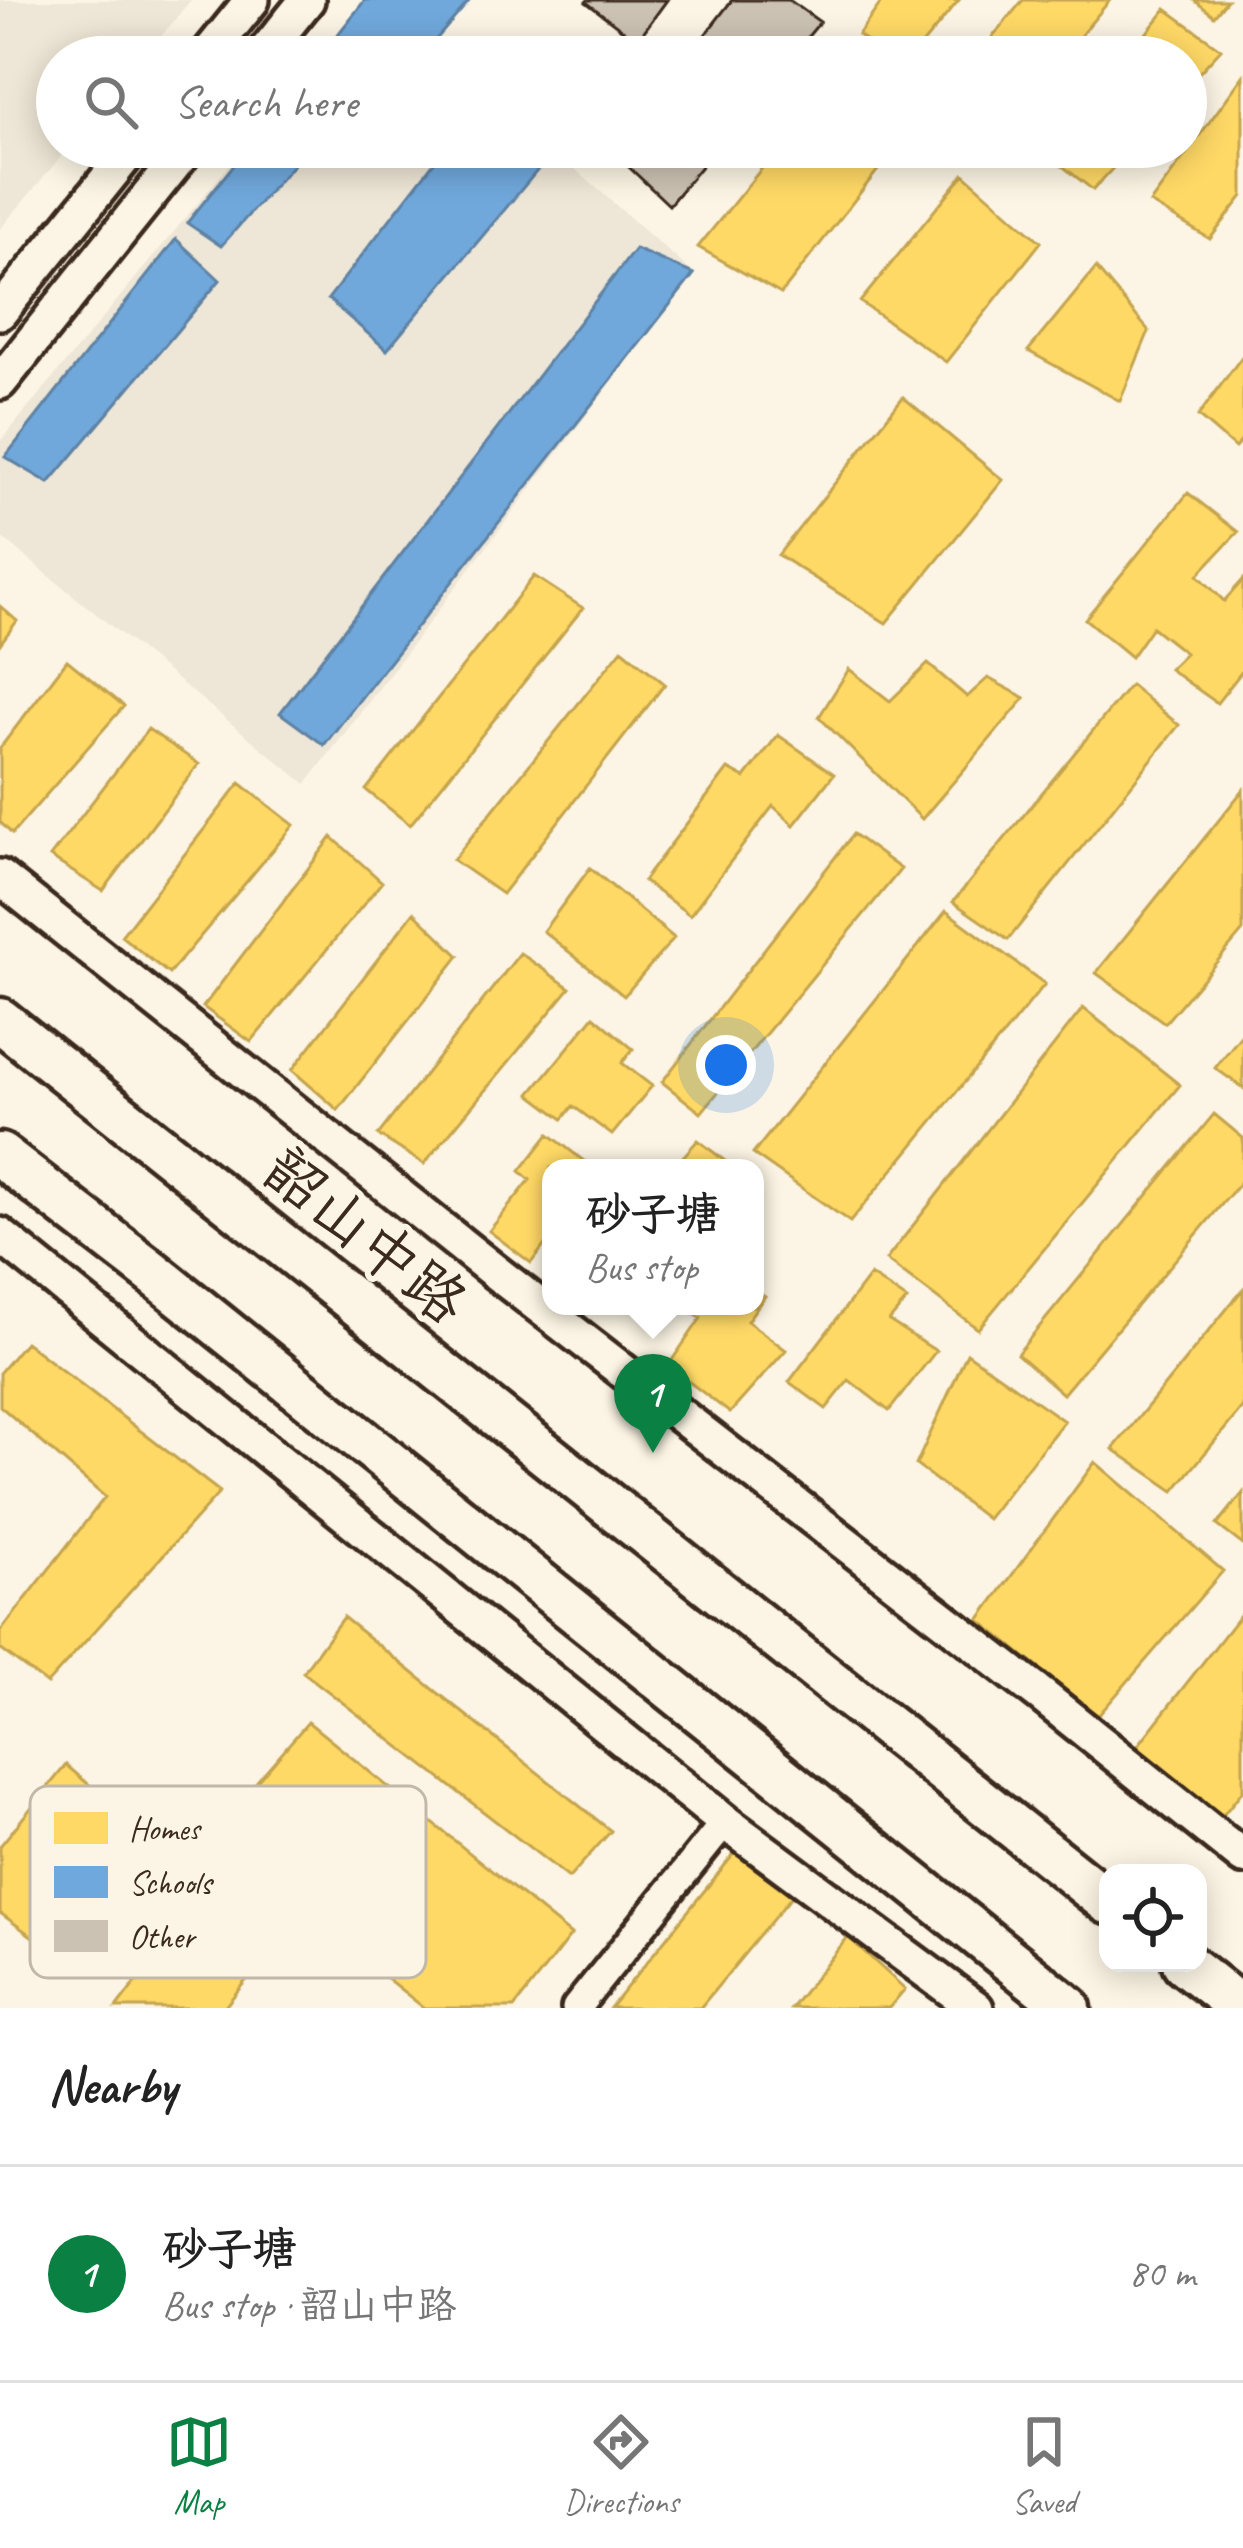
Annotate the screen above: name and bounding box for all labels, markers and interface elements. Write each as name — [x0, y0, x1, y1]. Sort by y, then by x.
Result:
search box — [36, 36, 1207, 168]
icon: search — [78, 69, 144, 135]
text: Search here — [174, 74, 357, 131]
your location — [696, 1035, 756, 1095]
street label: 韶山中路 — [248, 1131, 483, 1341]
popup — [542, 1159, 764, 1315]
text: 砂子塘 — [585, 1186, 721, 1243]
text: Bus stop — [585, 1243, 698, 1292]
pin: 1 — [614, 1354, 692, 1453]
legend — [30, 1786, 426, 1978]
text: Homes — [129, 1808, 202, 1850]
text: Schools — [129, 1862, 214, 1904]
map controls — [1099, 1864, 1207, 1972]
button: locate — [1099, 1864, 1207, 1972]
text: Other — [129, 1916, 198, 1958]
text: Nearby — [48, 2054, 176, 2118]
text: 砂子塘 — [162, 2221, 297, 2278]
text: 1 — [78, 2249, 96, 2298]
text: 80 m — [1129, 2249, 1195, 2298]
text: Bus stop · 韶山中路 — [162, 2281, 456, 2330]
tab: Map — [166, 2409, 232, 2523]
tab: Directions — [564, 2409, 679, 2523]
tab: Saved — [1011, 2409, 1077, 2523]

